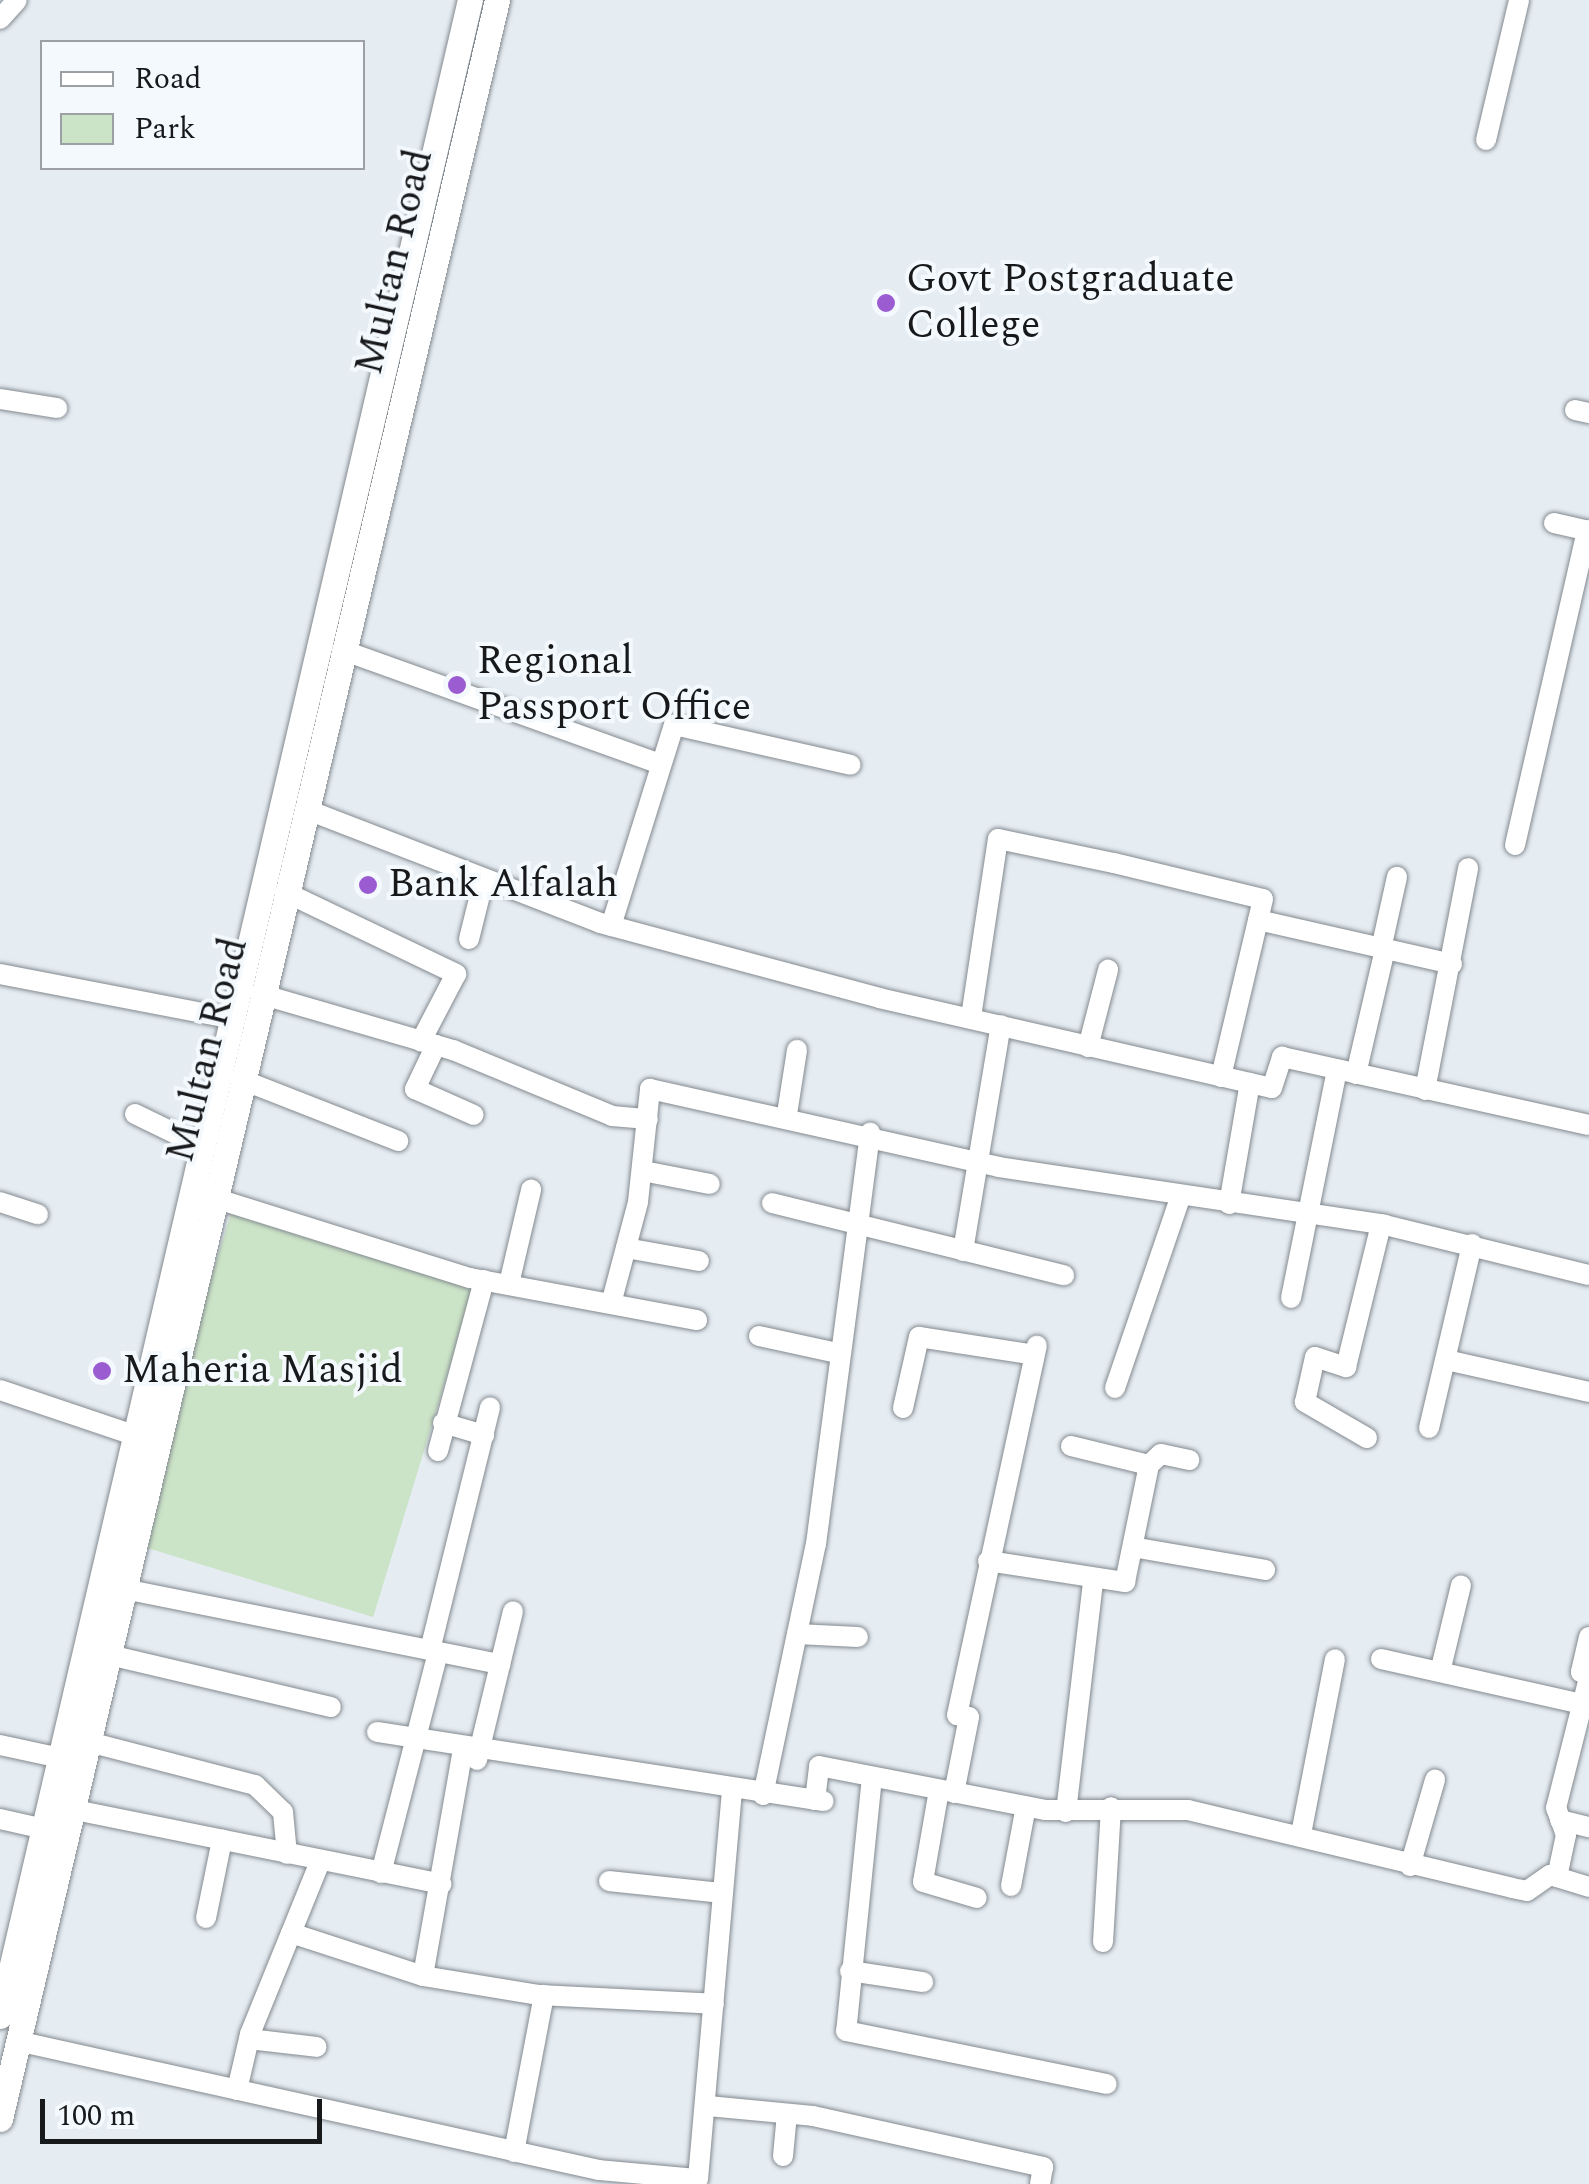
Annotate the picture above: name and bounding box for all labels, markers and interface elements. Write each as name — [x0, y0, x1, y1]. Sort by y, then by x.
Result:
legend — [40, 40, 365, 170]
text: Road — [134, 56, 202, 102]
text: Park — [134, 106, 196, 152]
street label: Multan Road — [346, 145, 444, 379]
place label: Govt Postgraduate College — [906, 256, 1235, 350]
marker: Govt Postgraduate College — [875, 292, 897, 314]
place label: Regional Passport Office — [477, 638, 751, 732]
marker: Regional Passport Office — [446, 674, 468, 696]
place label: Bank Alfalah — [388, 861, 618, 909]
marker: Bank Alfalah — [357, 874, 379, 896]
street label: Multan Road — [157, 933, 259, 1167]
place label: Maheria Masjid — [122, 1347, 403, 1395]
marker: Maheria Masjid — [91, 1360, 113, 1382]
scale bar — [45, 2079, 328, 2141]
text: 100 m — [57, 2093, 135, 2139]

